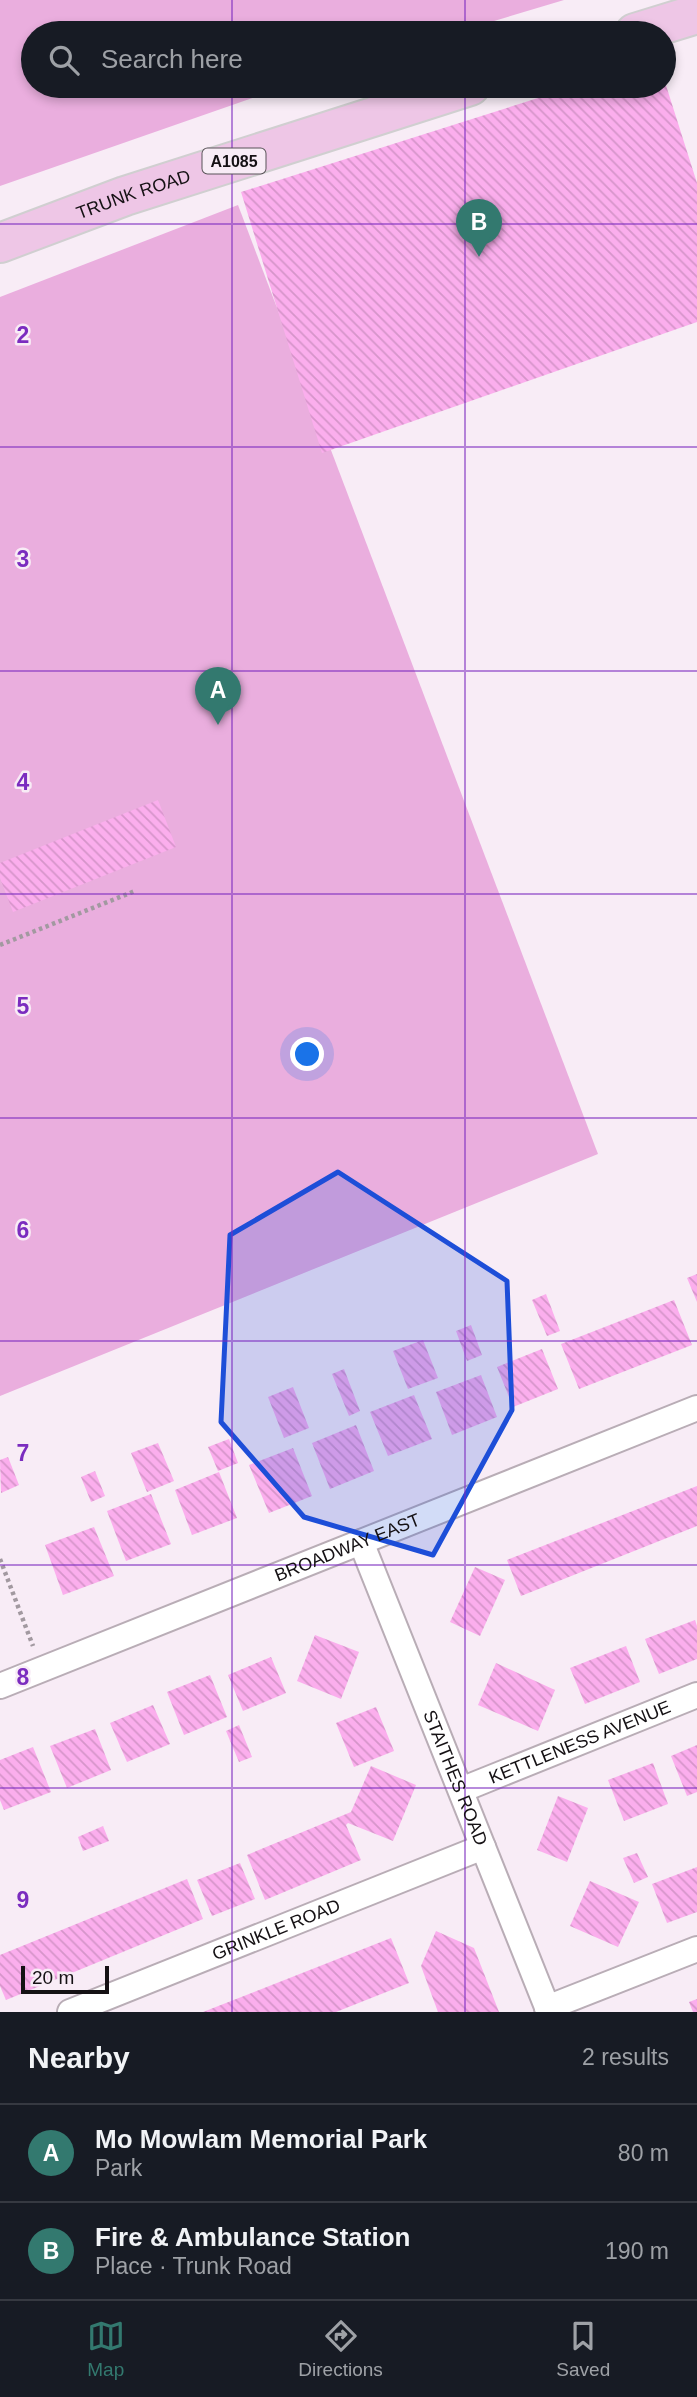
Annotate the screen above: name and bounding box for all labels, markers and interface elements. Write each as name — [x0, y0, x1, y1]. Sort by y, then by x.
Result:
search box — [21, 21, 676, 98]
icon: search — [45, 41, 83, 79]
text: Search here — [101, 44, 243, 74]
road number: A1085 — [202, 148, 266, 174]
street label: TRUNK ROAD — [74, 166, 193, 223]
pin: B — [456, 199, 502, 257]
text: 2 — [17, 322, 29, 348]
text: 3 — [17, 546, 29, 572]
pin: A — [195, 667, 241, 725]
text: 4 — [17, 769, 30, 795]
text: 5 — [17, 993, 30, 1019]
your location — [290, 1037, 324, 1071]
text: 6 — [17, 1217, 29, 1243]
text: 7 — [17, 1440, 29, 1466]
street label: BROADWAY EAST — [272, 1509, 423, 1585]
text: 8 — [17, 1664, 30, 1690]
street label: KETTLENESS AVENUE — [486, 1697, 673, 1788]
street label: STAITHES ROAD — [419, 1707, 491, 1848]
text: 9 — [17, 1887, 29, 1913]
street label: GRINKLE ROAD — [209, 1895, 343, 1964]
scale bar — [21, 1963, 108, 1995]
text: 20 m — [32, 1967, 74, 1988]
text: Nearby — [28, 2041, 130, 2074]
text: 2 results — [582, 2044, 669, 2070]
text: Mo Mowlam Memorial Park — [95, 2124, 427, 2154]
text: A — [43, 2140, 59, 2166]
text: 80 m — [618, 2140, 669, 2166]
text: Park — [95, 2155, 142, 2181]
text: Fire & Ambulance Station — [95, 2222, 410, 2252]
text: B — [43, 2238, 59, 2264]
text: 190 m — [605, 2238, 669, 2264]
text: Place · Trunk Road — [95, 2253, 292, 2279]
tab: Map — [87, 2317, 125, 2381]
tab: Directions — [298, 2317, 383, 2381]
tab: Saved — [556, 2317, 610, 2381]

